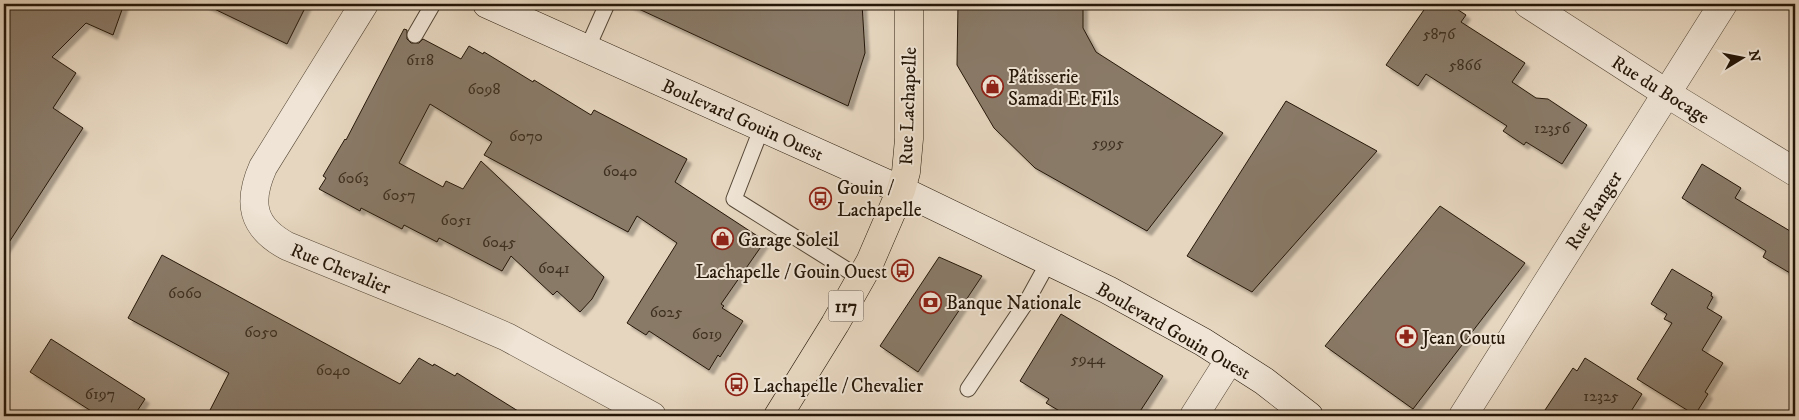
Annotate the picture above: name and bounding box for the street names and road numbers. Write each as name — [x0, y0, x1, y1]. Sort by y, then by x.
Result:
street label: Rue Lachapelle — [895, 46, 922, 166]
street label: Rue du Bocage — [1607, 51, 1714, 130]
street label: Boulevard Gouin Ouest — [658, 74, 827, 166]
street label: Rue Ranger — [1561, 167, 1627, 254]
street label: Rue Chevalier — [287, 239, 394, 300]
street label: Boulevard Gouin Ouest — [1092, 278, 1255, 385]
road number: 117 — [828, 290, 864, 322]

